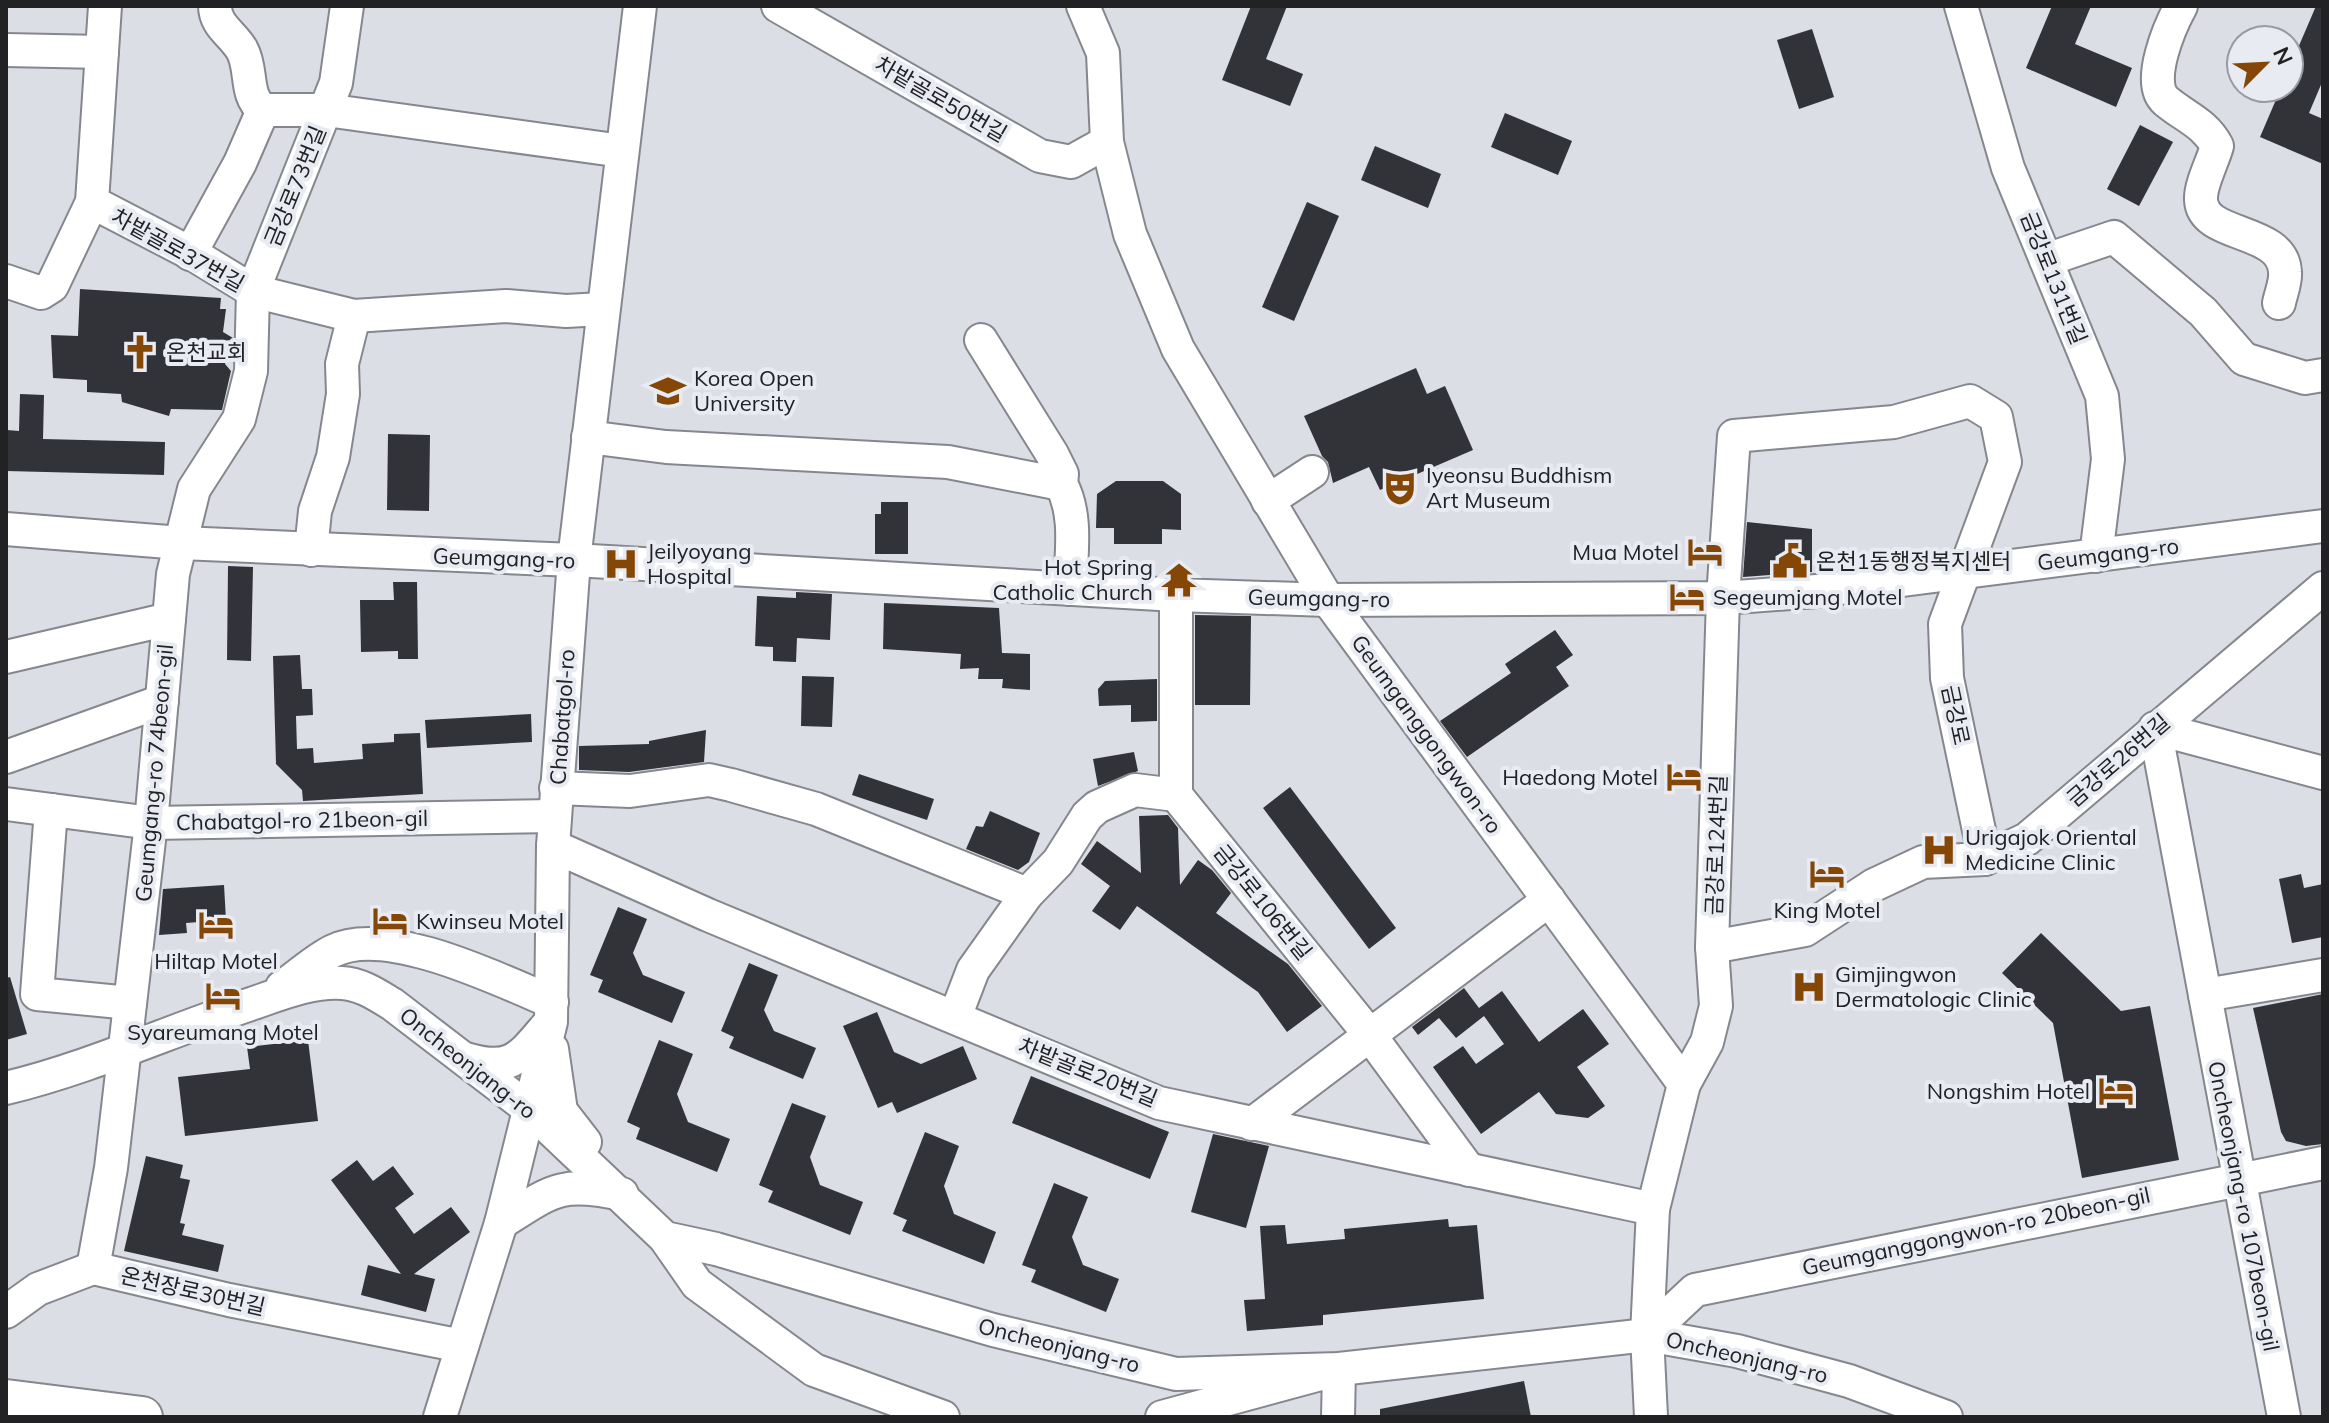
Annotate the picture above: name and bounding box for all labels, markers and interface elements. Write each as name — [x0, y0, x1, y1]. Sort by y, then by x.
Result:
north arrow — [2225, 24, 2305, 104]
text: N — [2267, 43, 2299, 69]
street label: 차밭골로50번길 — [870, 50, 1012, 148]
street label: 금강로73번길 — [258, 122, 332, 250]
street label: 차밭골로37번길 — [107, 202, 249, 298]
street label: 금강로131번길 — [2015, 207, 2093, 349]
church icon: 온천교회 — [121, 333, 159, 371]
place label: 온천교회 — [166, 338, 247, 366]
place label: Korea Open University — [694, 364, 814, 417]
school or university icon: Korea Open University — [649, 372, 687, 410]
place label: Iyeonsu Buddhism Art Museum — [1426, 461, 1612, 514]
theatre icon: Iyeonsu Buddhism Art Museum — [1381, 469, 1419, 507]
street label: Geumgang-ro — [2036, 531, 2180, 577]
hotel icon: Mua Motel — [1686, 533, 1724, 571]
place label: Jeilyoyang Hospital — [647, 537, 751, 590]
place label: Mua Motel — [1572, 538, 1679, 566]
street label: Geumgang-ro — [432, 542, 576, 574]
public building icon: 온천1동행정복지센터 — [1771, 542, 1809, 580]
hospital icon: Jeilyoyang Hospital — [602, 545, 640, 583]
place label: 온천1동행정복지센터 — [1816, 547, 2011, 575]
place label: Hot Spring Catholic Church — [993, 553, 1153, 606]
temple icon: Hot Spring Catholic Church — [1160, 561, 1198, 599]
hotel icon: Segeumjang Motel — [1668, 578, 1706, 616]
street label: Geumgang-ro — [1248, 583, 1390, 613]
place label: Segeumjang Motel — [1713, 583, 1902, 611]
street label: Geumganggongwon-ro — [1345, 629, 1509, 839]
street label: Geumgang-ro 74beon-gil — [129, 643, 179, 903]
street label: Chabatgol-ro — [543, 648, 581, 786]
street label: 금강로 — [1936, 682, 1976, 748]
street label: 금강로26번길 — [2061, 708, 2175, 812]
hotel icon: Haedong Motel — [1665, 758, 1703, 796]
place label: Haedong Motel — [1502, 763, 1658, 791]
street label: 금강로124번길 — [1700, 774, 1732, 916]
street label: Chabatgol-ro 21beon-gil — [176, 804, 428, 836]
place label: Urigajok Oriental Medicine Clinic — [1965, 823, 2137, 876]
hospital icon: Urigajok Oriental Medicine Clinic — [1920, 831, 1958, 869]
street label: 금강로106번길 — [1208, 838, 1318, 966]
hotel icon: King Motel — [1808, 855, 1846, 893]
place label: King Motel — [1773, 896, 1881, 924]
hotel icon: Kwinseu Motel — [371, 902, 409, 940]
hotel icon: Hiltap Motel — [197, 906, 235, 944]
place label: Kwinseu Motel — [416, 907, 564, 935]
place label: Hiltap Motel — [154, 947, 278, 975]
place label: Gimjingwon Dermatologic Clinic — [1835, 960, 2032, 1013]
hospital icon: Gimjingwon Dermatologic Clinic — [1790, 968, 1828, 1006]
hotel icon: Syareumang Motel — [204, 977, 242, 1015]
street label: Oncheonjang-ro — [394, 1001, 542, 1125]
place label: Syareumang Motel — [127, 1018, 319, 1046]
street label: 차밭골로20번길 — [1014, 1031, 1162, 1113]
street label: Oncheonjang-ro 107beon-gil — [2202, 1059, 2286, 1353]
hotel icon: Nongshim Hotel — [2097, 1072, 2135, 1110]
place label: Nongshim Hotel — [1927, 1077, 2090, 1105]
street label: Geumganggongwon-ro 20beon-gil — [1799, 1180, 2153, 1282]
street label: 온천장로30번길 — [118, 1261, 268, 1321]
street label: Oncheonjang-ro — [975, 1311, 1143, 1379]
street label: Oncheonjang-ro — [1663, 1325, 1831, 1389]

